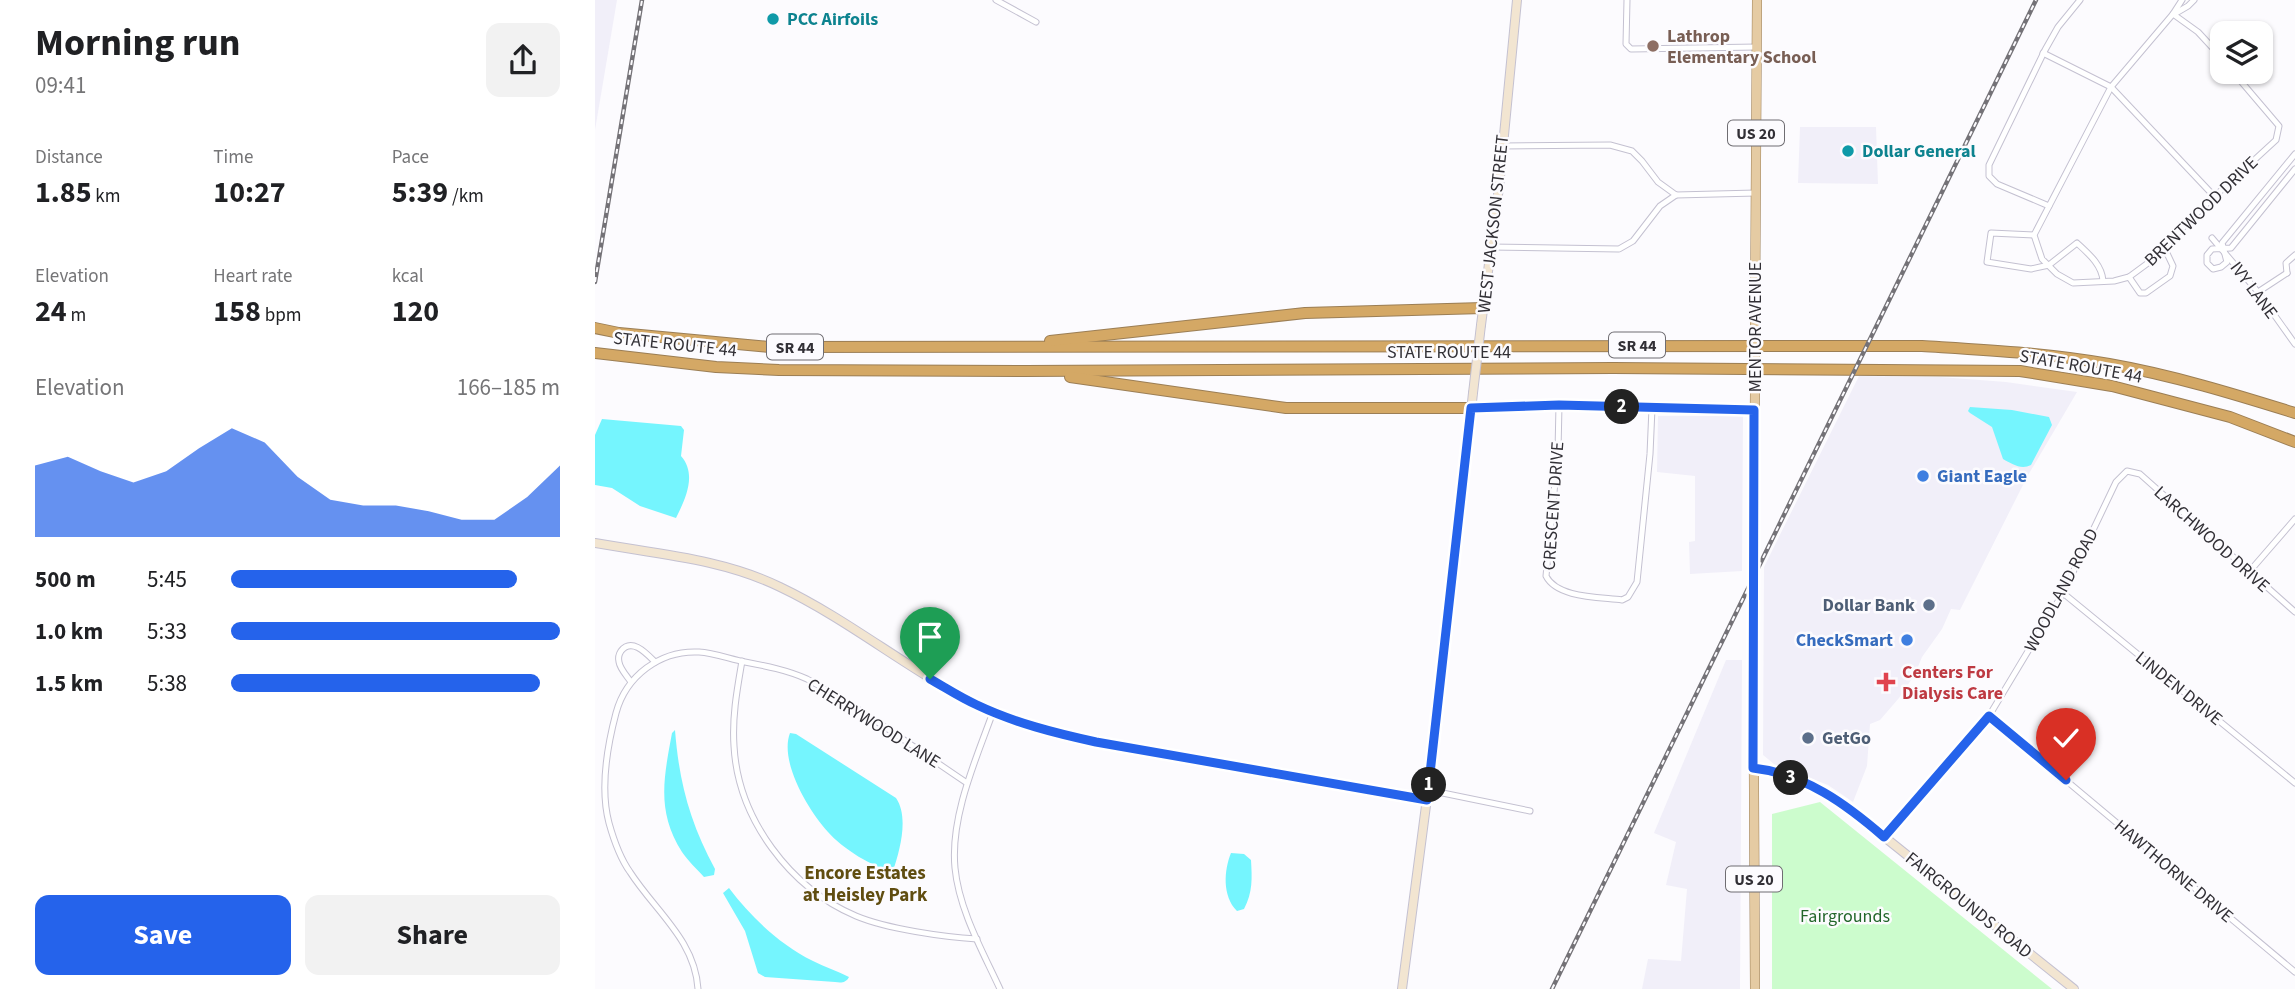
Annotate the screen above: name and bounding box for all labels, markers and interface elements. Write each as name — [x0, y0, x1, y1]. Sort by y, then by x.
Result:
place label: PCC Airfoils — [787, 7, 878, 32]
marker: PCC Airfoils — [765, 11, 781, 27]
text: Morning run — [35, 16, 240, 70]
map controls — [2210, 21, 2273, 84]
button: layers — [2210, 21, 2273, 84]
button: share — [486, 23, 560, 97]
place label: Lathrop Elementary School — [1667, 24, 1817, 70]
marker: Lathrop Elementary School — [1645, 38, 1661, 54]
text: 09:41 — [35, 69, 86, 102]
road number: US 20 — [1728, 120, 1784, 146]
street label: WEST JACKSON STREET — [1472, 133, 1515, 315]
place label: Dollar General — [1862, 139, 1976, 164]
marker: Dollar General — [1840, 143, 1856, 159]
text: Distance — [35, 144, 103, 171]
text: Time — [213, 144, 253, 171]
text: Pace — [392, 144, 429, 171]
street label: BRENTWOOD DRIVE — [2139, 151, 2264, 272]
text: 1.85 — [35, 171, 92, 214]
text: 10:27 — [213, 171, 286, 214]
text: 5:39 — [392, 171, 448, 214]
text: km — [92, 183, 121, 210]
text: /km — [448, 183, 484, 210]
street label: IVY LANE — [2224, 256, 2283, 324]
street label: MENTOR AVENUE — [1743, 262, 1768, 392]
text: Elevation — [35, 263, 109, 290]
text: Heart rate — [213, 263, 292, 290]
text: kcal — [392, 263, 424, 290]
text: 24 — [35, 290, 67, 333]
text: 158 — [213, 290, 261, 333]
text: 120 — [392, 290, 439, 333]
text: m — [67, 302, 86, 329]
text: bpm — [261, 302, 301, 329]
street label: STATE ROUTE 44 — [612, 326, 738, 363]
road number: SR 44 — [1609, 332, 1665, 358]
road number: SR 44 — [767, 334, 823, 360]
street label: STATE ROUTE 44 — [1387, 340, 1511, 365]
street label: STATE ROUTE 44 — [2018, 343, 2144, 390]
text: Elevation — [35, 371, 125, 404]
text: 166–185 m — [457, 371, 560, 404]
pin: 2 — [1605, 390, 1639, 424]
text: 2 — [1616, 393, 1627, 420]
street label: CRESCENT DRIVE — [1537, 441, 1570, 571]
place label: Giant Eagle — [1937, 464, 2027, 489]
marker: Giant Eagle — [1915, 468, 1931, 484]
street label: LARCHWOOD DRIVE — [2148, 480, 2275, 598]
street label: WOODLAND ROAD — [2018, 524, 2105, 656]
text: 500 m — [35, 563, 96, 596]
text: 5:45 — [147, 563, 187, 596]
place label: Dollar Bank — [1822, 593, 1915, 618]
marker: Dollar Bank — [1921, 597, 1937, 613]
pin — [900, 607, 960, 679]
text: 1.0 km — [35, 615, 103, 648]
text: 5:33 — [147, 615, 187, 648]
icon: arrive — [911, 618, 949, 656]
place label: CheckSmart — [1796, 628, 1893, 653]
marker: CheckSmart — [1899, 632, 1915, 648]
street label: LINDEN DRIVE — [2130, 645, 2228, 731]
place label: Centers For Dialysis Care — [1902, 660, 2003, 706]
text: 1.5 km — [35, 667, 103, 700]
text: 5:38 — [147, 667, 187, 700]
street label: CHERRYWOOD LANE — [802, 672, 945, 775]
marker: Centers For Dialysis Care — [1876, 672, 1896, 692]
pin — [2036, 708, 2096, 780]
icon: check — [2047, 719, 2085, 757]
place label: GetGo — [1822, 726, 1871, 751]
marker: GetGo — [1800, 730, 1816, 746]
pin: 3 — [1773, 760, 1809, 796]
text: 3 — [1785, 764, 1796, 791]
pin: 1 — [1411, 768, 1447, 802]
text: 1 — [1423, 771, 1434, 798]
street label: HAWTHORNE DRIVE — [2109, 814, 2239, 929]
street label: FAIRGROUNDS ROAD — [1900, 846, 2037, 964]
district label: Encore Estates at Heisley Park — [803, 860, 928, 909]
road number: US 20 — [1726, 866, 1782, 892]
button: Save — [35, 895, 291, 975]
button: Share — [305, 895, 560, 975]
park label: Fairgrounds — [1800, 904, 1890, 929]

